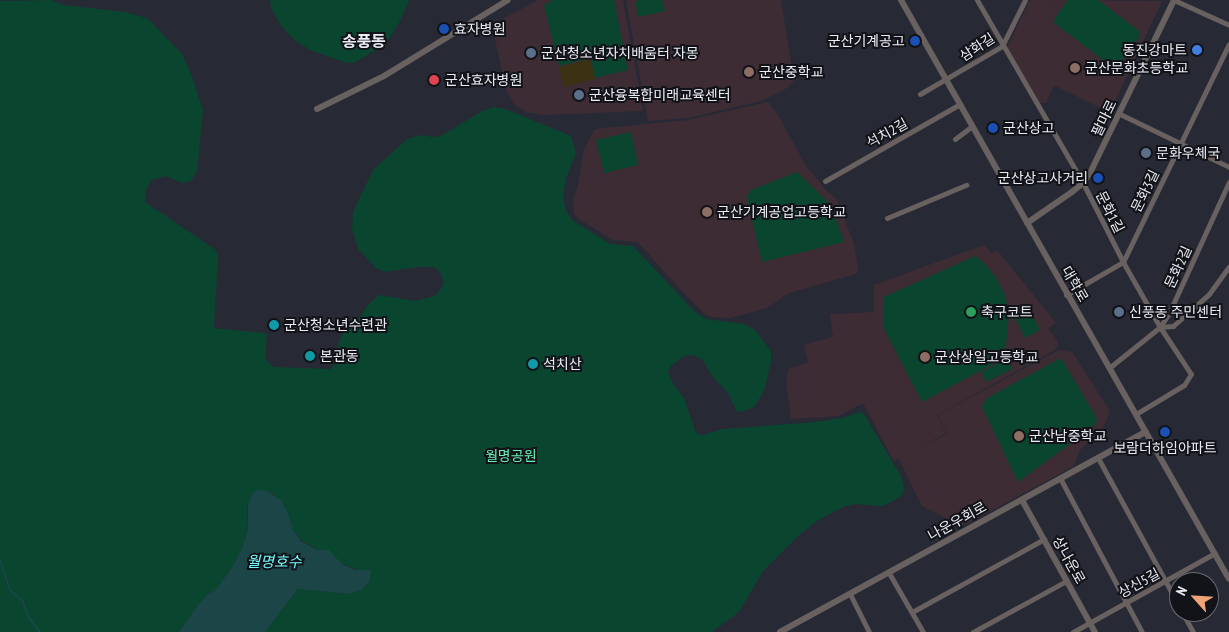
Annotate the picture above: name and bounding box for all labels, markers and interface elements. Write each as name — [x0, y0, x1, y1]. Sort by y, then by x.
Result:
place label: 효자병원 — [454, 21, 506, 37]
marker: 효자병원 — [438, 23, 450, 35]
street label: 삼화길 — [956, 29, 998, 65]
district label: 송풍동 — [342, 31, 386, 51]
place label: 군산기계공고 — [828, 33, 905, 49]
marker: 군산기계공고 — [909, 35, 921, 47]
place label: 동진강마트 — [1123, 42, 1187, 58]
marker: 동진강마트 — [1191, 44, 1203, 56]
place label: 군산청소년자치배움터 자몽 — [541, 45, 699, 61]
marker: 군산청소년자치배움터 자몽 — [525, 47, 537, 59]
place label: 군산문화초등학교 — [1085, 60, 1188, 76]
marker: 군산문화초등학교 — [1069, 62, 1081, 74]
place label: 군산중학교 — [759, 64, 823, 80]
marker: 군산중학교 — [743, 66, 755, 78]
place label: 군산효자병원 — [445, 72, 522, 88]
marker: 군산효자병원 — [427, 73, 441, 87]
place label: 군산융복합미래교육센터 — [589, 87, 731, 103]
marker: 군산융복합미래교육센터 — [573, 89, 585, 101]
street label: 팔마로 — [1088, 97, 1120, 139]
street label: 석치2길 — [863, 115, 911, 151]
place label: 군산상고 — [1003, 120, 1055, 136]
marker: 군산상고 — [987, 122, 999, 134]
place label: 문화우체국 — [1156, 145, 1220, 161]
marker: 문화우체국 — [1140, 147, 1152, 159]
street label: 문화3길 — [1128, 167, 1162, 215]
place label: 군산상고사거리 — [998, 170, 1088, 186]
marker: 군산상고사거리 — [1092, 172, 1104, 184]
street label: 문화1길 — [1092, 188, 1128, 236]
place label: 군산기계공업고등학교 — [717, 204, 846, 220]
marker: 군산기계공업고등학교 — [701, 206, 713, 218]
street label: 문화2길 — [1161, 243, 1195, 291]
street label: 대학로 — [1058, 263, 1092, 305]
place label: 축구코트 — [981, 304, 1033, 320]
place label: 신풍동 주민센터 — [1129, 304, 1222, 320]
marker: 축구코트 — [965, 306, 977, 318]
marker: 신풍동 주민센터 — [1113, 306, 1125, 318]
place label: 군산청소년수련관 — [284, 317, 387, 333]
marker: 군산청소년수련관 — [268, 319, 280, 331]
place label: 본관동 — [320, 348, 359, 364]
place label: 군산상일고등학교 — [935, 349, 1038, 365]
marker: 본관동 — [304, 350, 316, 362]
marker: 군산상일고등학교 — [919, 351, 931, 363]
place label: 석치산 — [543, 356, 582, 372]
marker: 석치산 — [527, 358, 539, 370]
marker: 보람더하임아파트 — [1159, 426, 1171, 438]
place label: 군산남중학교 — [1029, 428, 1106, 444]
marker: 군산남중학교 — [1013, 430, 1025, 442]
place label: 보람더하임아파트 — [1113, 440, 1217, 456]
park label: 월명공원 — [485, 448, 537, 464]
street label: 나운우회로 — [925, 498, 989, 544]
street label: 상나운로 — [1049, 533, 1089, 587]
water label: 월명호수 — [246, 553, 302, 571]
street label: 상신5길 — [1115, 565, 1163, 601]
north arrow — [1169, 572, 1219, 622]
text: N — [1172, 584, 1191, 598]

